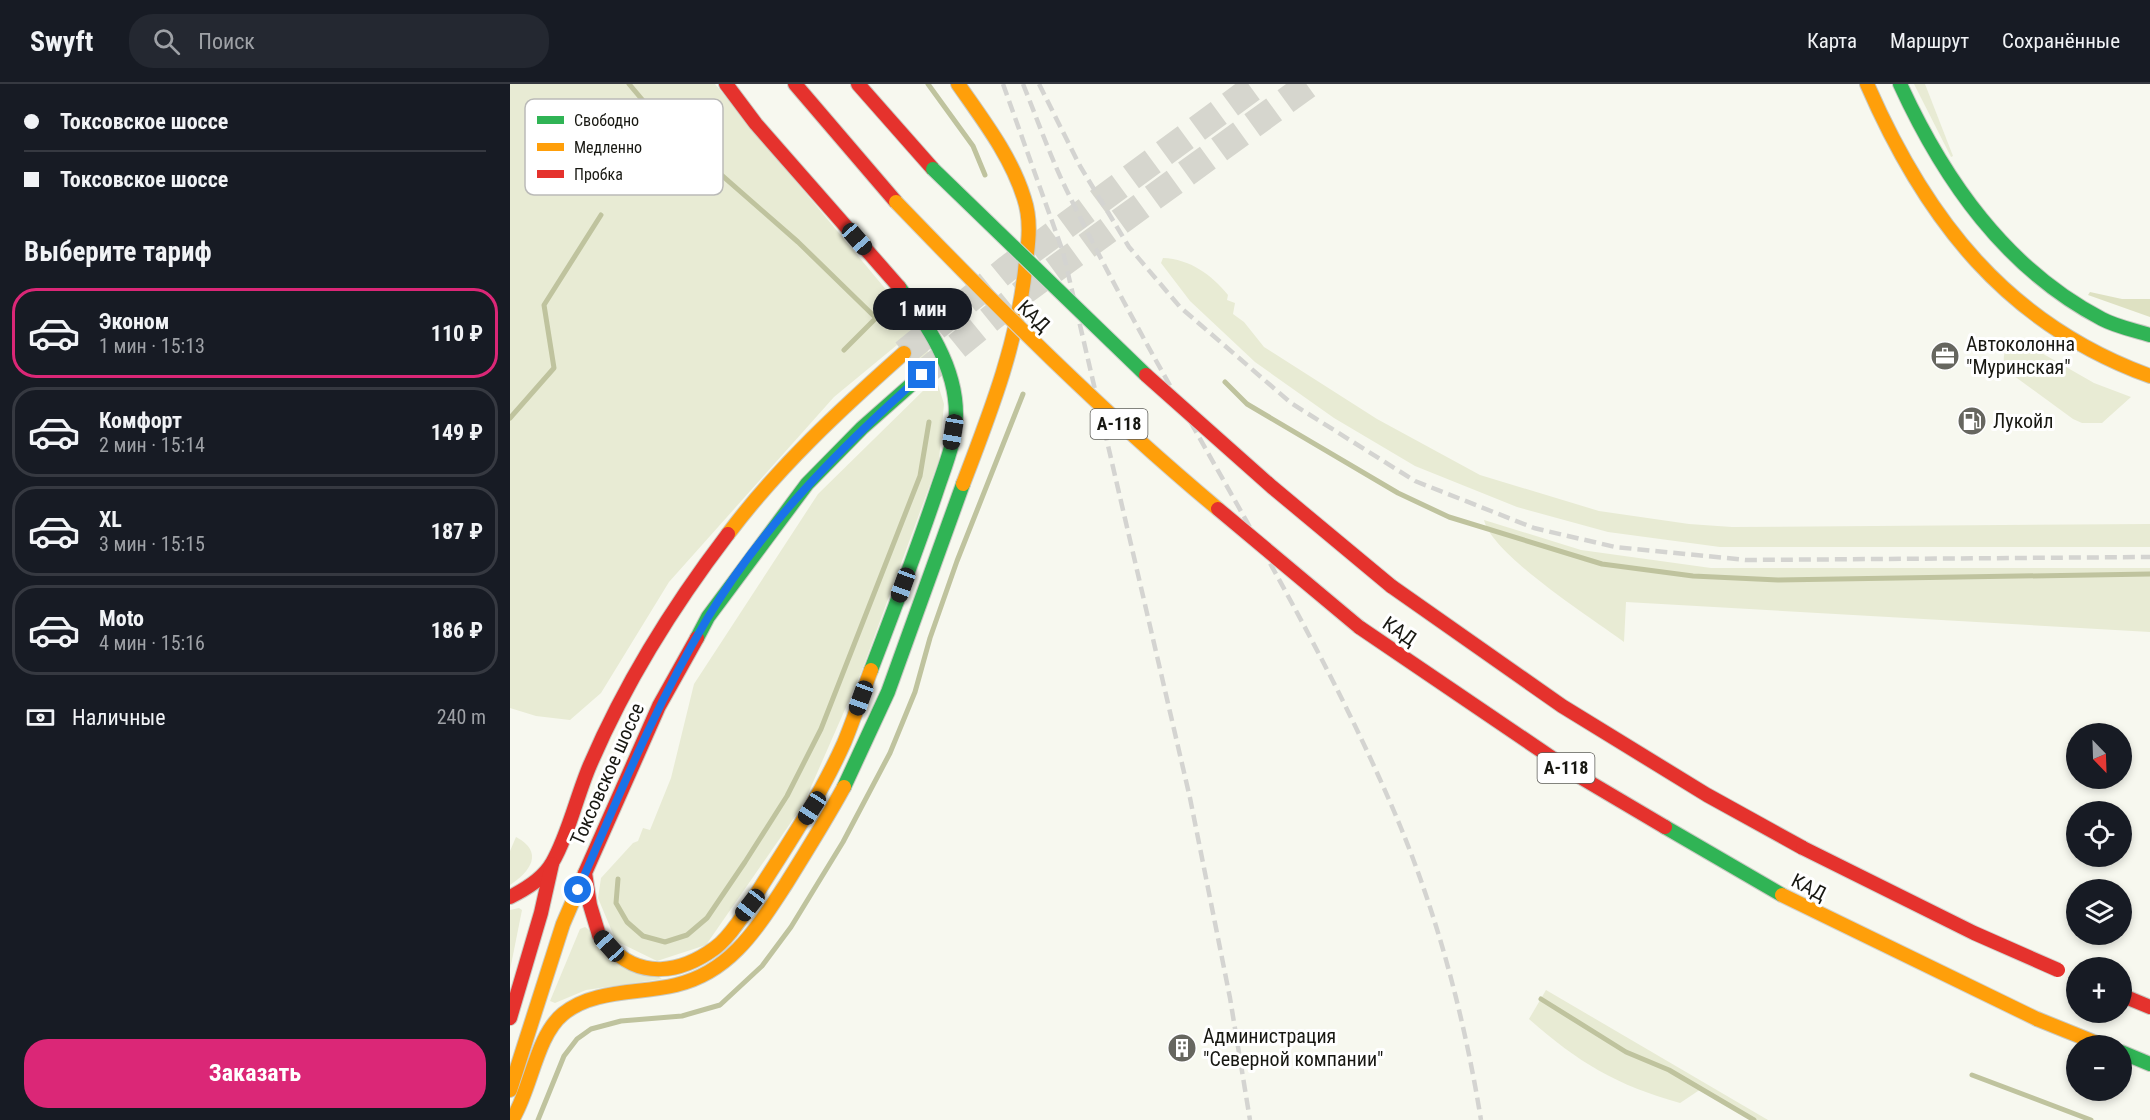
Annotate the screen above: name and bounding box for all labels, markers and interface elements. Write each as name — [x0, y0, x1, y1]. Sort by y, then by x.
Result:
search box — [129, 14, 549, 68]
text: Swyft — [30, 25, 93, 58]
icon: search — [150, 25, 183, 58]
text: Поиск — [198, 29, 255, 54]
text: Карта — [1807, 29, 1857, 53]
text: Маршрут — [1890, 29, 1969, 53]
text: Сохранённые — [2002, 29, 2120, 53]
legend — [525, 99, 723, 195]
text: Токсовское шоссе — [60, 109, 228, 134]
text: Свободно — [574, 111, 639, 130]
text: Медленно — [574, 138, 642, 157]
text: Пробка — [574, 165, 623, 184]
text: Токсовское шоссе — [60, 167, 228, 192]
car — [838, 220, 876, 258]
text: Выберите тариф — [24, 236, 212, 268]
callout: 1 мин — [872, 288, 972, 330]
street label: КАД — [1013, 295, 1055, 337]
text: 1 мин — [899, 297, 946, 321]
icon: car — [27, 306, 81, 360]
text: Эконом — [99, 309, 169, 334]
text: 110 ₽ — [431, 321, 483, 346]
place label: Автоколонна "Муринская" — [1966, 332, 2075, 379]
text: 1 мин · 15:13 — [99, 334, 205, 358]
office icon: Автоколонна "Муринская" — [1929, 340, 1961, 372]
route end — [908, 361, 935, 388]
icon: car — [27, 405, 81, 459]
fuel station icon: Лукойл — [1956, 405, 1988, 437]
text: Комфорт — [99, 408, 182, 433]
road number: А-118 — [1090, 409, 1148, 439]
place label: Лукойл — [1993, 409, 2053, 433]
car — [941, 413, 965, 451]
text: 149 ₽ — [431, 420, 483, 445]
text: 2 мин · 15:14 — [99, 433, 205, 457]
icon: car — [27, 504, 81, 558]
text: XL — [99, 507, 122, 532]
text: 187 ₽ — [431, 519, 483, 544]
text: 3 мин · 15:15 — [99, 532, 205, 556]
car — [888, 565, 918, 605]
icon: car — [27, 603, 81, 657]
text: Moto — [99, 606, 144, 631]
street label: КАД — [1378, 611, 1422, 651]
text: 186 ₽ — [431, 618, 483, 643]
text: 4 мин · 15:16 — [99, 631, 205, 655]
car — [846, 678, 876, 718]
street label: Токсовское шоссе — [565, 699, 649, 849]
icon: cash — [24, 701, 57, 734]
text: Наличные — [72, 705, 166, 730]
text: 240 m — [437, 705, 486, 729]
north arrow — [2066, 723, 2132, 789]
map controls — [2066, 723, 2132, 1101]
road number: А-118 — [1538, 753, 1594, 783]
car — [795, 788, 829, 828]
button: locate — [2066, 801, 2132, 867]
street label: КАД — [1787, 868, 1831, 906]
route start — [564, 876, 591, 903]
button: layers — [2066, 879, 2132, 945]
car — [732, 885, 768, 925]
car — [590, 927, 628, 965]
button: + — [2066, 957, 2132, 1023]
place label: Администрация "Северной компании" — [1203, 1024, 1384, 1071]
building icon: Администрация "Северной компании" — [1166, 1032, 1198, 1064]
button: − — [2066, 1035, 2132, 1101]
button: Заказать — [24, 1039, 486, 1108]

